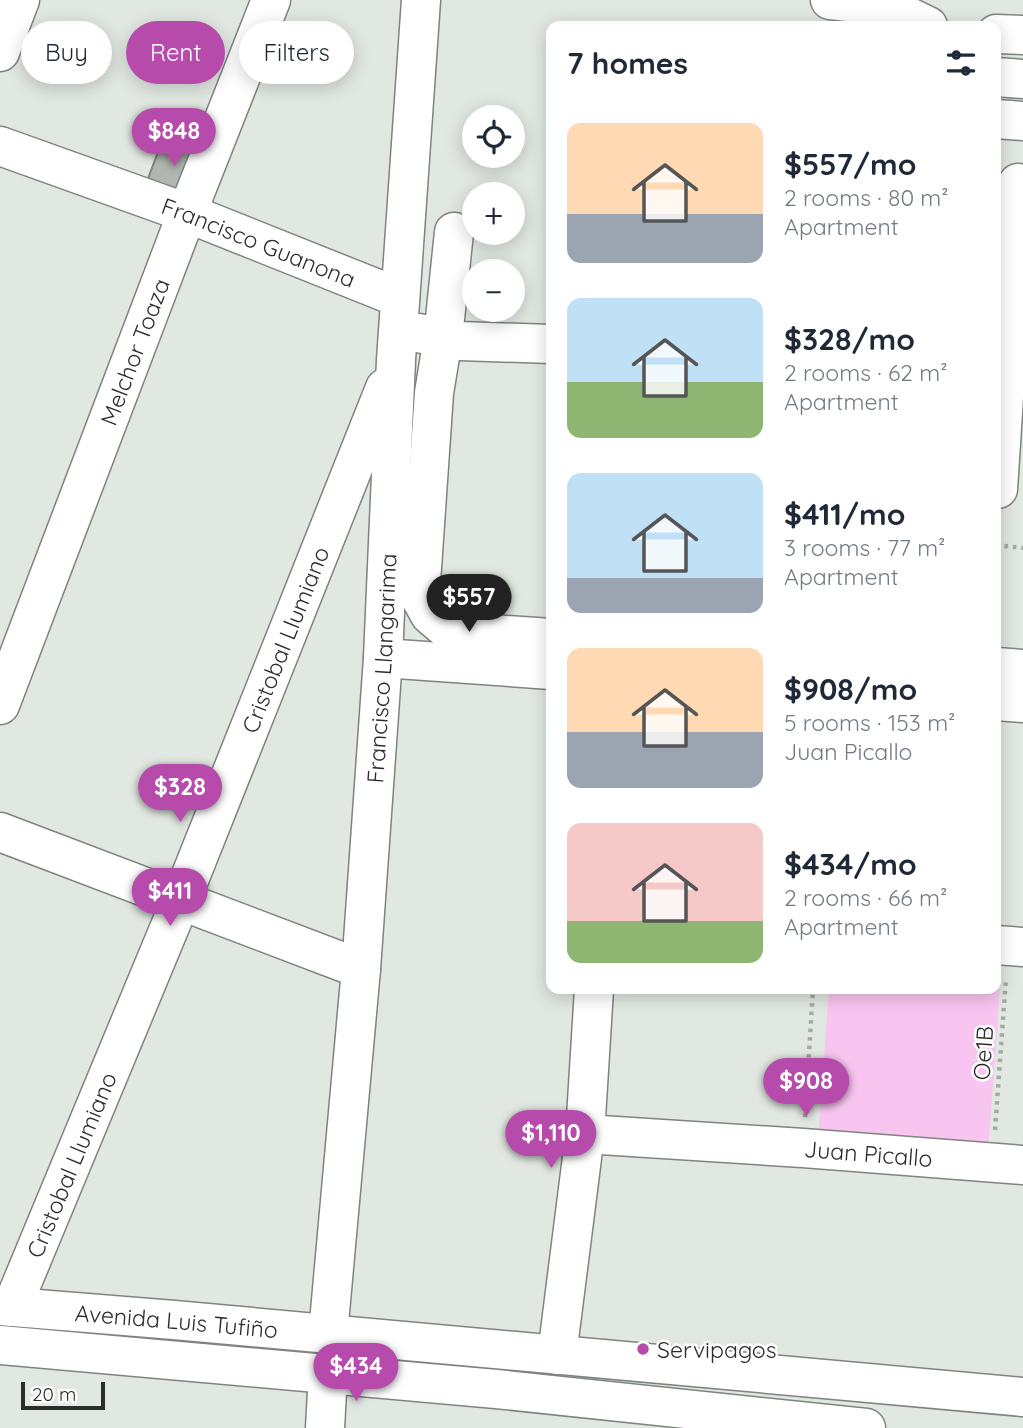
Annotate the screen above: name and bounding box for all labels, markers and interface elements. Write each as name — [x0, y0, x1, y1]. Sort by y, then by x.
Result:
chip: Buy — [21, 21, 112, 84]
chip: Rent — [126, 21, 225, 84]
chip: Filters — [239, 21, 354, 84]
text: 7 homes — [567, 44, 688, 82]
icon: filters — [942, 44, 980, 82]
map controls — [462, 105, 525, 322]
button: locate — [462, 105, 525, 168]
pin: $848 — [133, 108, 215, 168]
text: $848 — [148, 116, 200, 145]
text: $557/mo — [784, 145, 916, 183]
icon: home — [623, 151, 707, 235]
button: + — [462, 182, 525, 245]
text: 2 rooms · 80 m² — [784, 183, 949, 212]
street label: Francisco Guanona — [158, 191, 360, 293]
text: Apartment — [784, 212, 898, 241]
button: − — [462, 259, 525, 322]
street label: Melchor Toaza — [93, 274, 175, 429]
text: $328/mo — [784, 320, 915, 358]
icon: home — [623, 326, 707, 410]
text: 2 rooms · 62 m² — [784, 358, 948, 387]
text: Apartment — [784, 387, 898, 416]
text: $411/mo — [784, 495, 905, 533]
icon: home — [623, 501, 707, 585]
text: 3 rooms · 77 m² — [784, 533, 945, 562]
street label: Cristobal Llumiano — [235, 542, 335, 737]
street label: Francisco Llangarima — [360, 553, 402, 784]
text: Apartment — [784, 562, 898, 591]
pin: $557 — [428, 574, 510, 634]
text: $557 — [443, 582, 495, 611]
text: $908/mo — [784, 670, 917, 708]
icon: home — [623, 676, 707, 760]
text: 5 rooms · 153 m² — [784, 708, 955, 737]
text: Juan Picallo — [784, 737, 912, 766]
pin: $328 — [139, 764, 221, 824]
text: $328 — [154, 772, 206, 801]
text: $434/mo — [784, 845, 917, 883]
icon: home — [623, 851, 707, 935]
pin: $411 — [129, 869, 211, 928]
text: $411 — [148, 876, 192, 905]
text: 2 rooms · 66 m² — [784, 883, 947, 912]
text: Apartment — [784, 912, 898, 941]
street label: Oe1B — [967, 1025, 999, 1081]
pin: $908 — [765, 1058, 847, 1118]
text: $908 — [779, 1066, 833, 1095]
street label: Cristobal Llumiano — [20, 1068, 122, 1262]
pin: $1,110 — [494, 1110, 608, 1170]
text: $1,110 — [521, 1118, 581, 1147]
street label: Juan Picallo — [803, 1134, 934, 1172]
street label: Avenida Luis Tufiño — [74, 1298, 279, 1344]
place label: Servipagos — [657, 1335, 776, 1364]
marker: Servipagos — [635, 1341, 651, 1357]
pin: $434 — [315, 1344, 397, 1403]
text: $434 — [329, 1351, 383, 1380]
scale bar — [21, 1379, 105, 1411]
text: 20 m — [32, 1382, 76, 1406]

